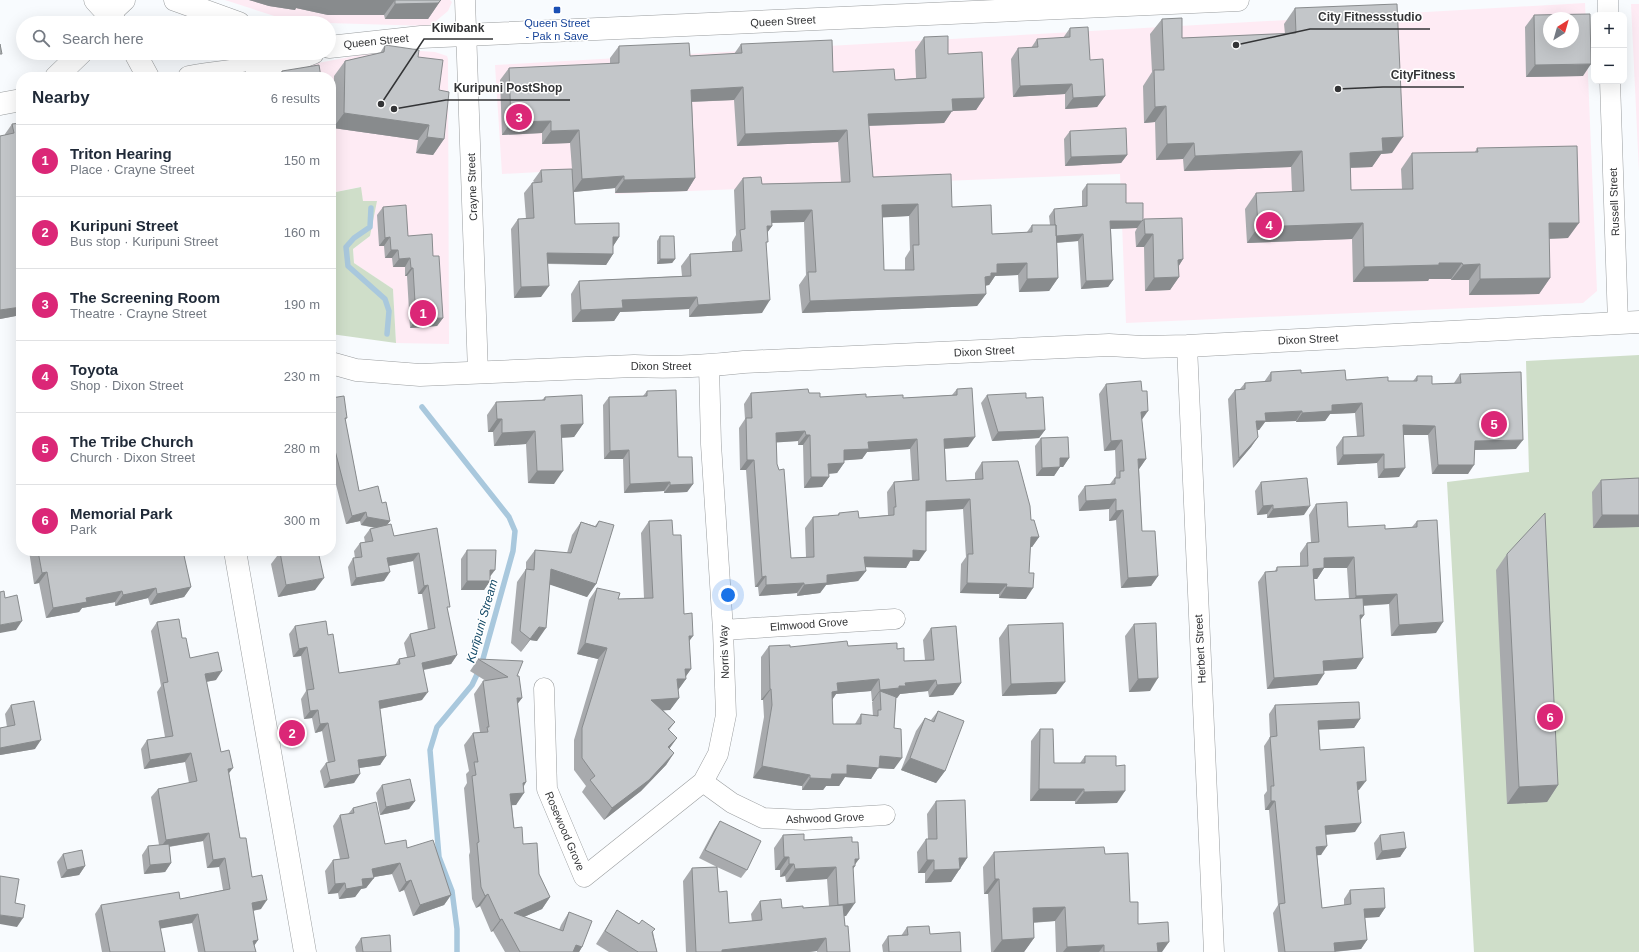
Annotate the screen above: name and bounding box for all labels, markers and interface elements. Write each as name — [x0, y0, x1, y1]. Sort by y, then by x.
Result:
marker: Queen Street - Pak n Save — [552, 5, 562, 15]
callout: City Fitnessstudio — [1310, 5, 1430, 29]
text: City Fitnessstudio — [1318, 10, 1422, 24]
north arrow — [1543, 12, 1579, 48]
map controls — [1591, 12, 1627, 84]
button: + — [1591, 12, 1627, 48]
street label: Queen Street — [750, 13, 816, 29]
callout: Kiwibank — [424, 15, 493, 39]
search box — [16, 16, 336, 60]
place label: Queen Street - Pak n Save — [524, 17, 590, 42]
text: Kiwibank — [432, 21, 485, 35]
icon: search — [30, 27, 52, 49]
text: Search here — [62, 30, 144, 47]
street label: Queen Street — [343, 32, 409, 50]
button: − — [1591, 48, 1627, 84]
callout: CityFitness — [1383, 63, 1464, 87]
text: CityFitness — [1391, 68, 1456, 82]
callout: Kuripuni PostShop — [446, 76, 570, 100]
text: Kuripuni PostShop — [454, 81, 562, 95]
text: Nearby — [32, 88, 90, 107]
text: 6 results — [271, 91, 320, 106]
pin: 3 — [506, 102, 532, 132]
text: Triton Hearing — [70, 145, 172, 162]
text: 1 — [41, 153, 49, 168]
text: 150 m — [284, 153, 320, 168]
street label: Crayne Street — [465, 153, 479, 221]
text: Place · Crayne Street — [70, 162, 194, 177]
street label: Russell Street — [1607, 168, 1621, 236]
pin: 4 — [1256, 210, 1282, 240]
text: Kuripuni Street — [70, 217, 178, 234]
text: 2 — [41, 225, 49, 240]
text: 160 m — [284, 225, 320, 240]
text: Bus stop · Kuripuni Street — [70, 234, 218, 249]
text: The Screening Room — [70, 289, 220, 306]
text: 3 — [41, 297, 49, 312]
text: 190 m — [284, 297, 320, 312]
pin: 1 — [410, 298, 436, 328]
text: Theatre · Crayne Street — [70, 306, 207, 321]
street label: Dixon Street — [1277, 331, 1339, 347]
street label: Dixon Street — [953, 343, 1015, 359]
street label: Dixon Street — [631, 360, 691, 372]
text: Toyota — [70, 361, 118, 378]
text: 4 — [41, 369, 49, 384]
text: 230 m — [284, 369, 320, 384]
text: Shop · Dixon Street — [70, 378, 183, 393]
pin: 5 — [1481, 409, 1507, 439]
text: The Tribe Church — [70, 433, 193, 450]
text: 5 — [41, 441, 49, 456]
text: 280 m — [284, 441, 320, 456]
text: Church · Dixon Street — [70, 450, 195, 465]
text: Memorial Park — [70, 505, 173, 522]
text: 6 — [41, 513, 49, 528]
text: 300 m — [284, 513, 320, 528]
text: Park — [70, 522, 97, 537]
water label: Kurīpuni Stream — [463, 578, 501, 664]
your location — [718, 585, 738, 605]
street label: Herbert Street — [1192, 614, 1208, 684]
street label: Elmwood Grove — [770, 615, 848, 633]
street label: Norris Way — [717, 624, 731, 679]
pin: 6 — [1537, 702, 1563, 732]
pin: 2 — [279, 718, 305, 748]
street label: Rosewood Grove — [543, 790, 587, 872]
street label: Ashwood Grove — [786, 811, 864, 825]

